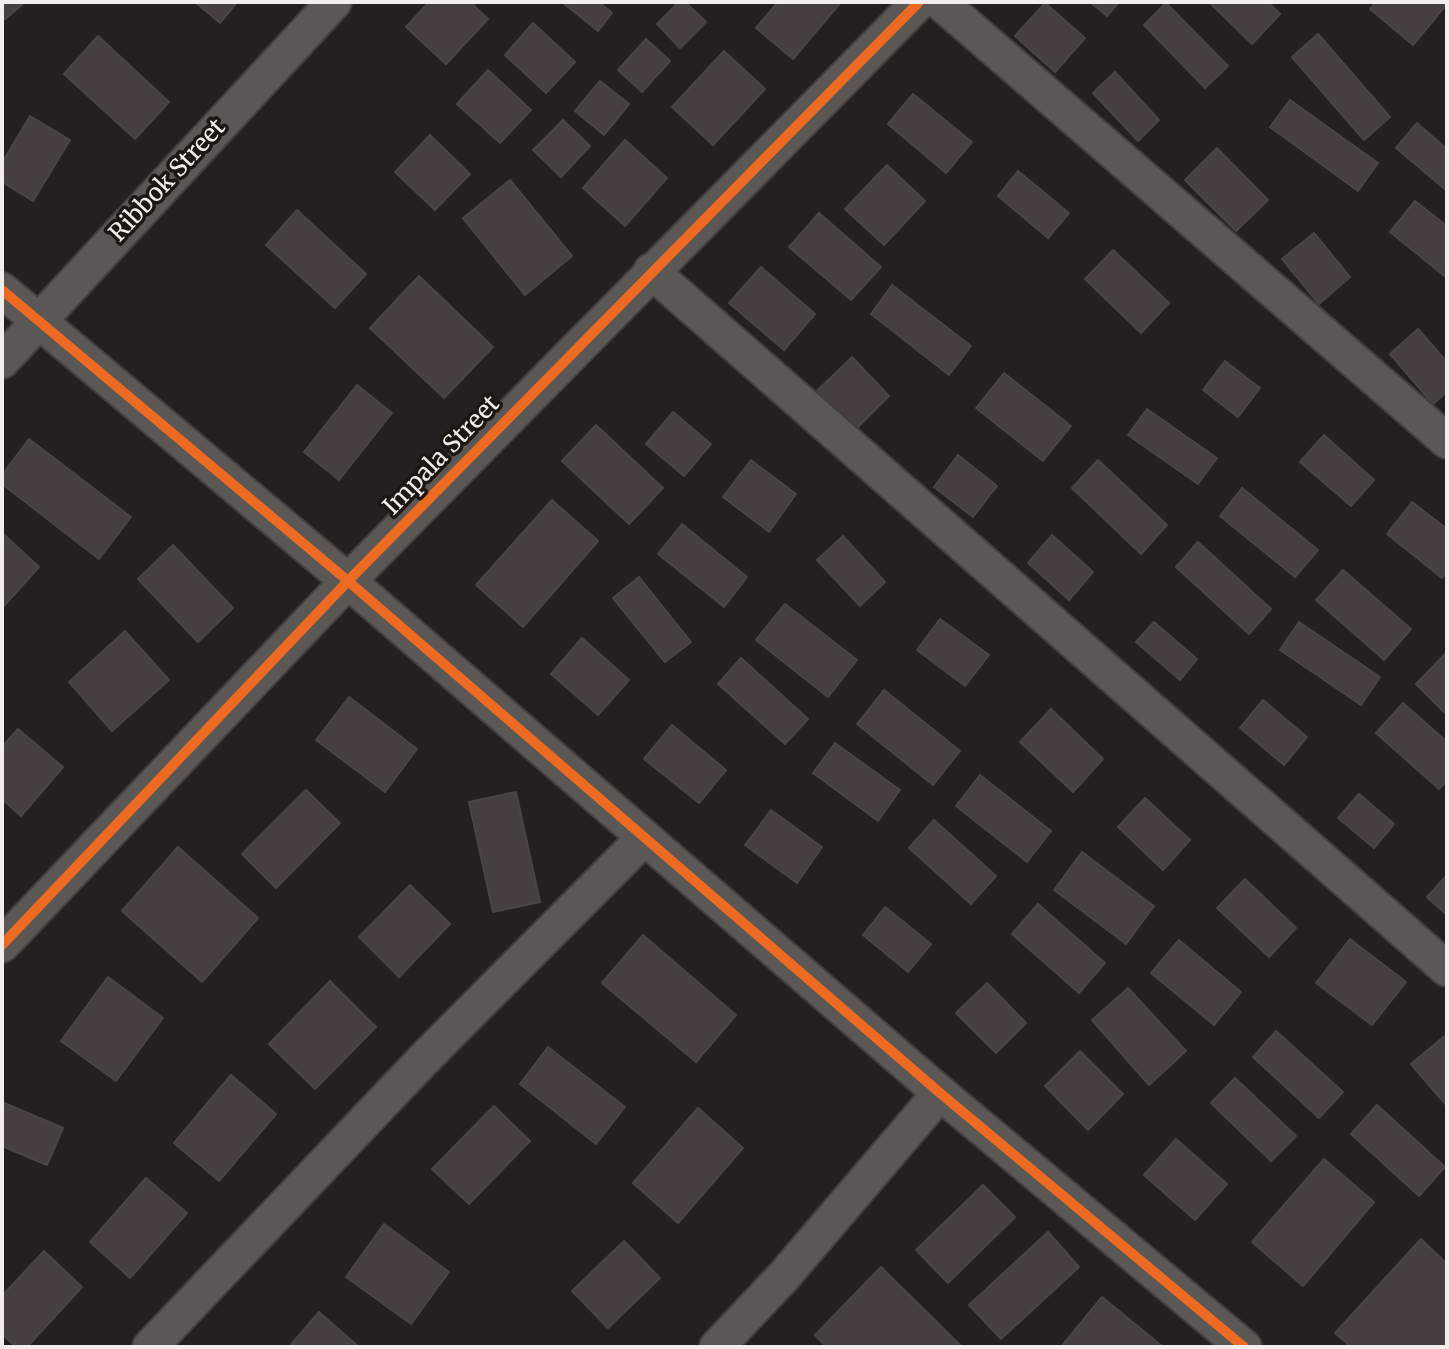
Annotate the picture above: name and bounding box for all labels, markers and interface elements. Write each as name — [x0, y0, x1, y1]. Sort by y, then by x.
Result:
street label: Ribbok Street — [104, 114, 232, 248]
street label: Impala Street — [378, 390, 506, 522]

